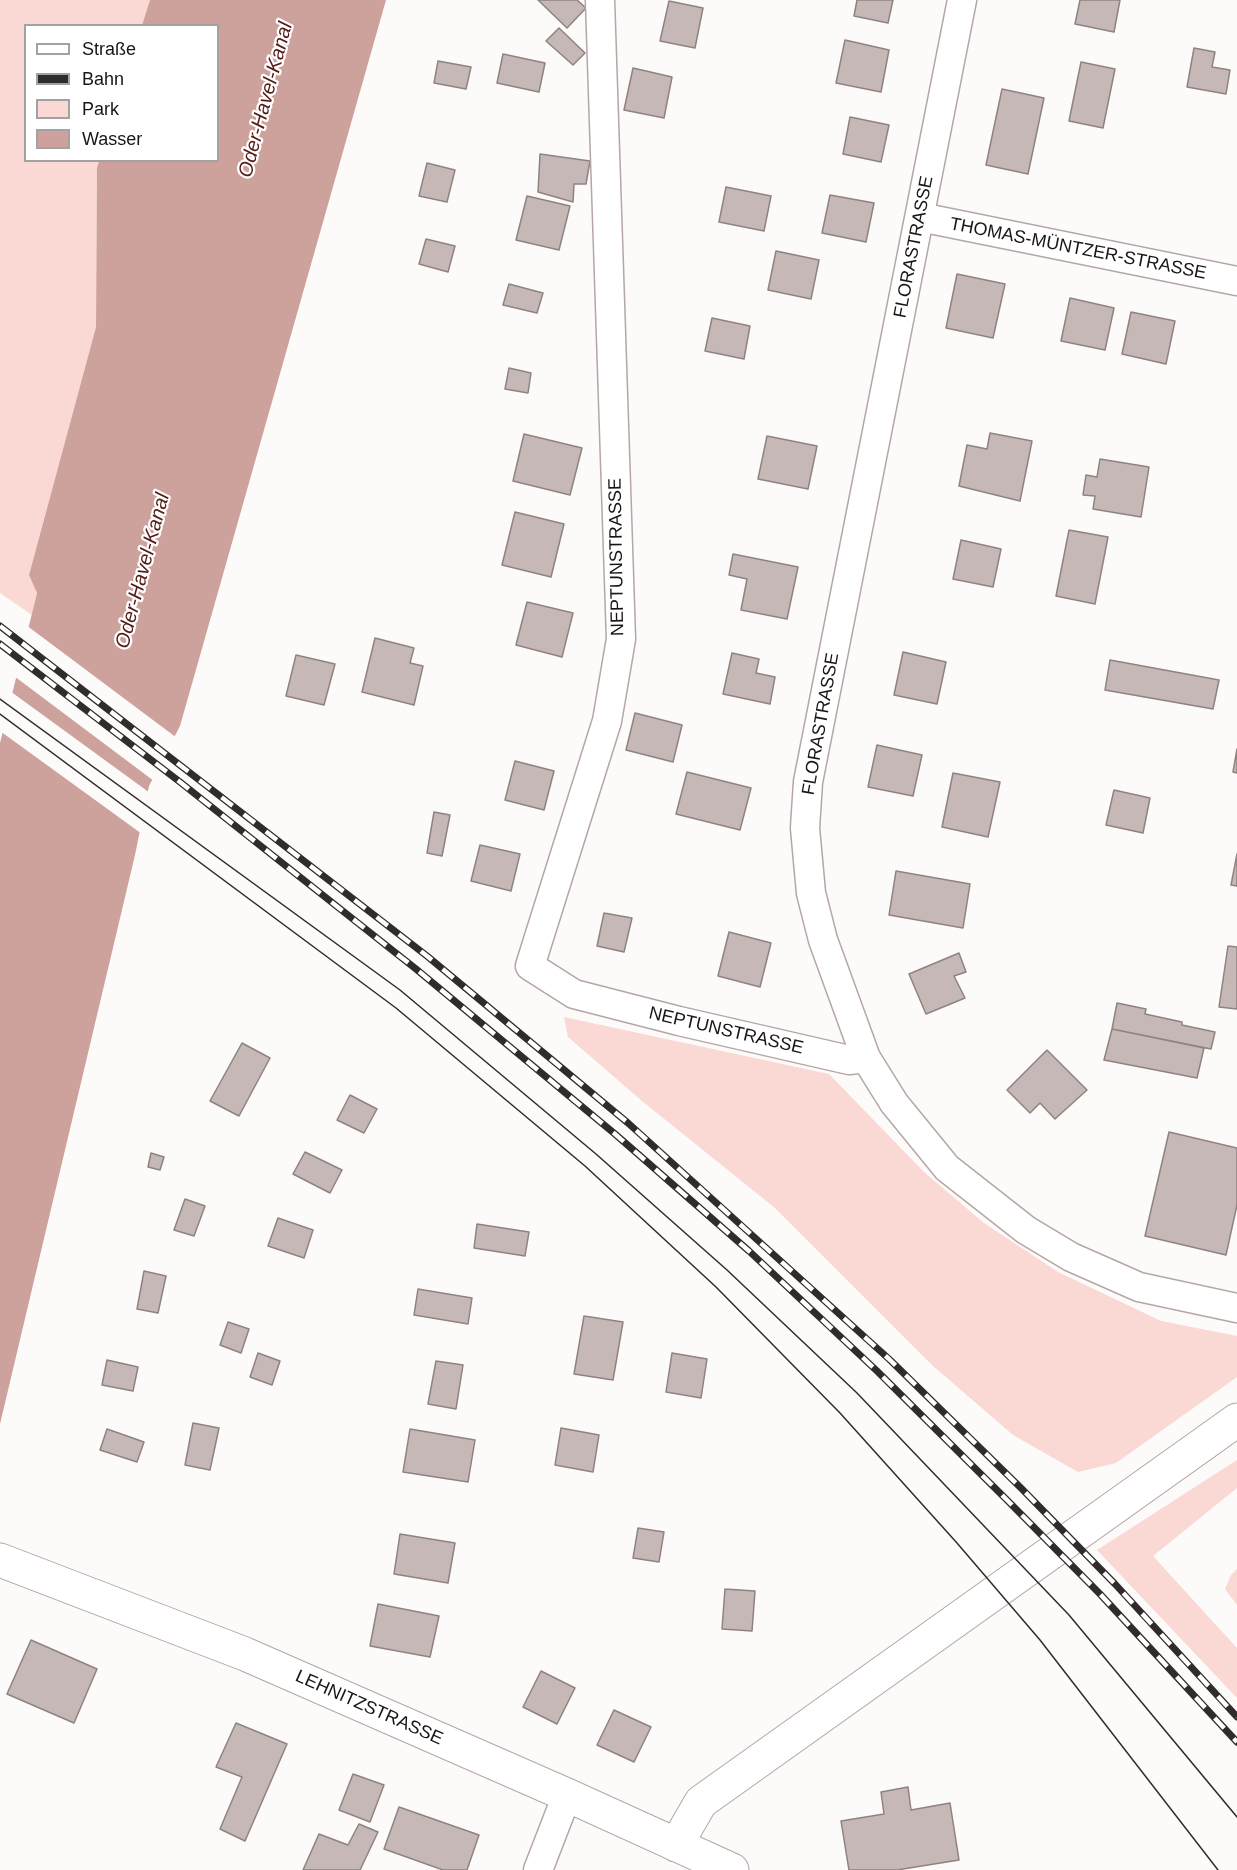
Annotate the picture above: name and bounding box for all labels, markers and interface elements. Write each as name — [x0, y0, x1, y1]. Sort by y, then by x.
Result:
water label: Oder-Havel-Kanal — [234, 20, 298, 180]
legend — [24, 24, 219, 162]
text: Straße — [82, 39, 136, 59]
text: Bahn — [82, 69, 124, 89]
text: Park — [82, 99, 119, 119]
text: Wasser — [82, 129, 142, 149]
street label: FLORASTRASSE — [890, 174, 938, 320]
street label: THOMAS-MÜNTZER-STRASSE — [948, 213, 1208, 285]
street label: NEPTUNSTRASSE — [605, 478, 629, 636]
water label: Oder-Havel-Kanal — [111, 491, 175, 651]
street label: FLORASTRASSE — [798, 651, 844, 797]
street label: NEPTUNSTRASSE — [647, 1003, 805, 1059]
street label: LEHNITZSTRASSE — [292, 1666, 446, 1750]

